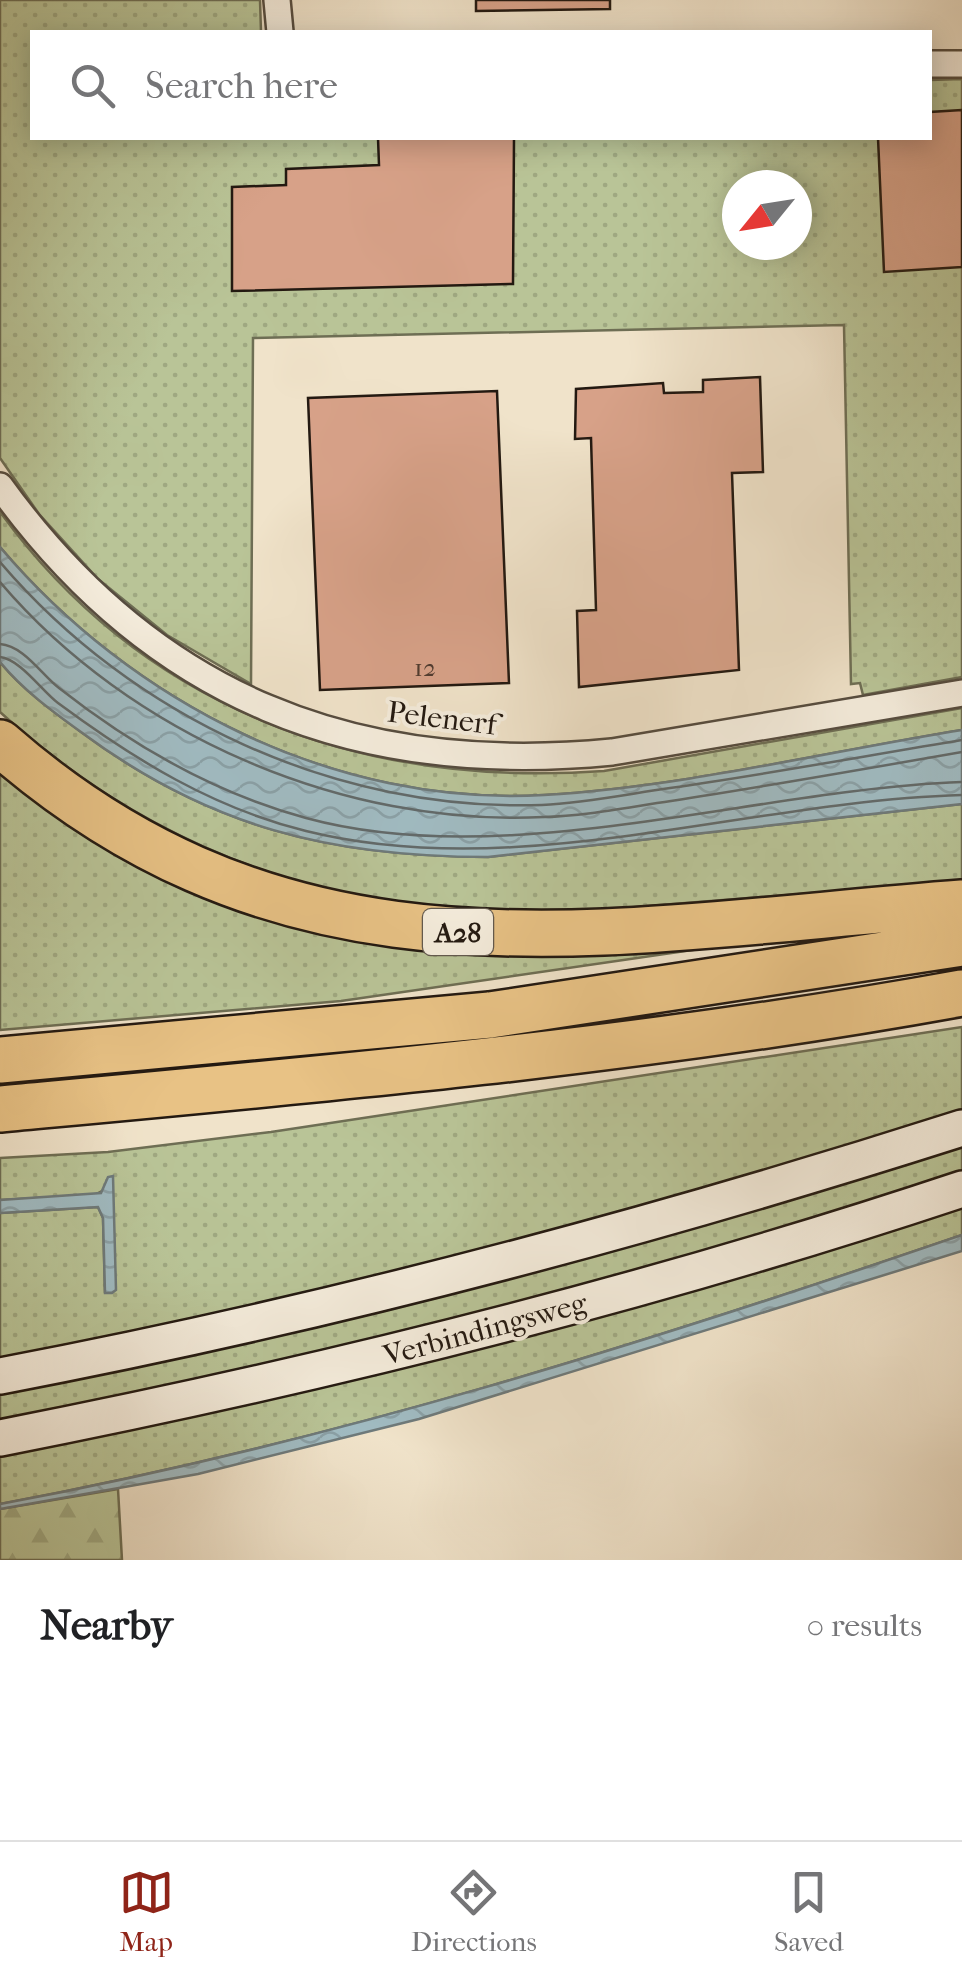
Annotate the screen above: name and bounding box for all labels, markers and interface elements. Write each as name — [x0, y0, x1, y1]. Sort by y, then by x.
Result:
search box — [30, 30, 932, 140]
icon: search — [65, 58, 120, 113]
text: Search here — [145, 63, 338, 108]
north arrow — [722, 170, 812, 260]
house number: 12 — [414, 653, 436, 682]
street label: Pelenerf — [385, 694, 505, 743]
road number: A28 — [423, 909, 493, 955]
street label: Verbindingsweg — [379, 1285, 592, 1374]
text: Nearby — [40, 1601, 172, 1650]
text: 0 results — [806, 1607, 922, 1644]
tab: Map — [119, 1865, 174, 1958]
tab: Directions — [411, 1865, 537, 1958]
tab: Saved — [774, 1865, 843, 1958]

